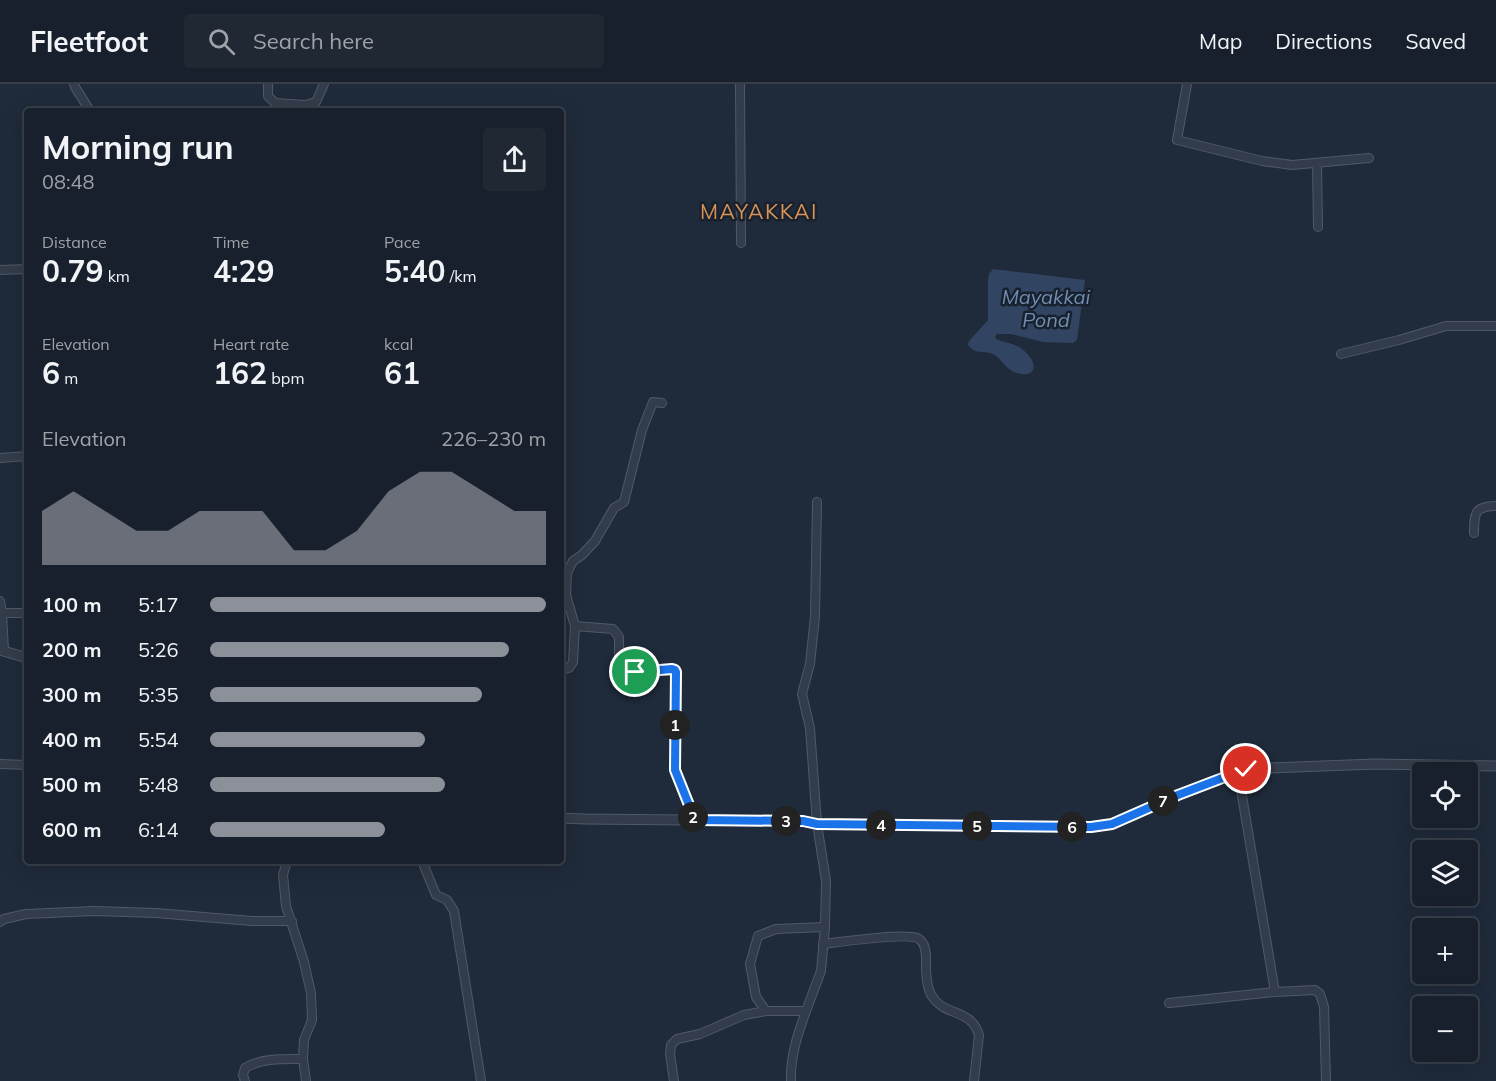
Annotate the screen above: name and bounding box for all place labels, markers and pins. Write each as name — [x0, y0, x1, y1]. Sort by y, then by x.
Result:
pin — [609, 646, 660, 697]
pin: 1 — [660, 710, 690, 740]
pin — [1220, 743, 1271, 794]
pin: 7 — [1148, 786, 1178, 816]
pin: 2 — [678, 802, 708, 832]
pin: 3 — [771, 806, 801, 836]
pin: 4 — [866, 810, 896, 840]
pin: 5 — [962, 811, 992, 841]
pin: 6 — [1057, 812, 1087, 842]

